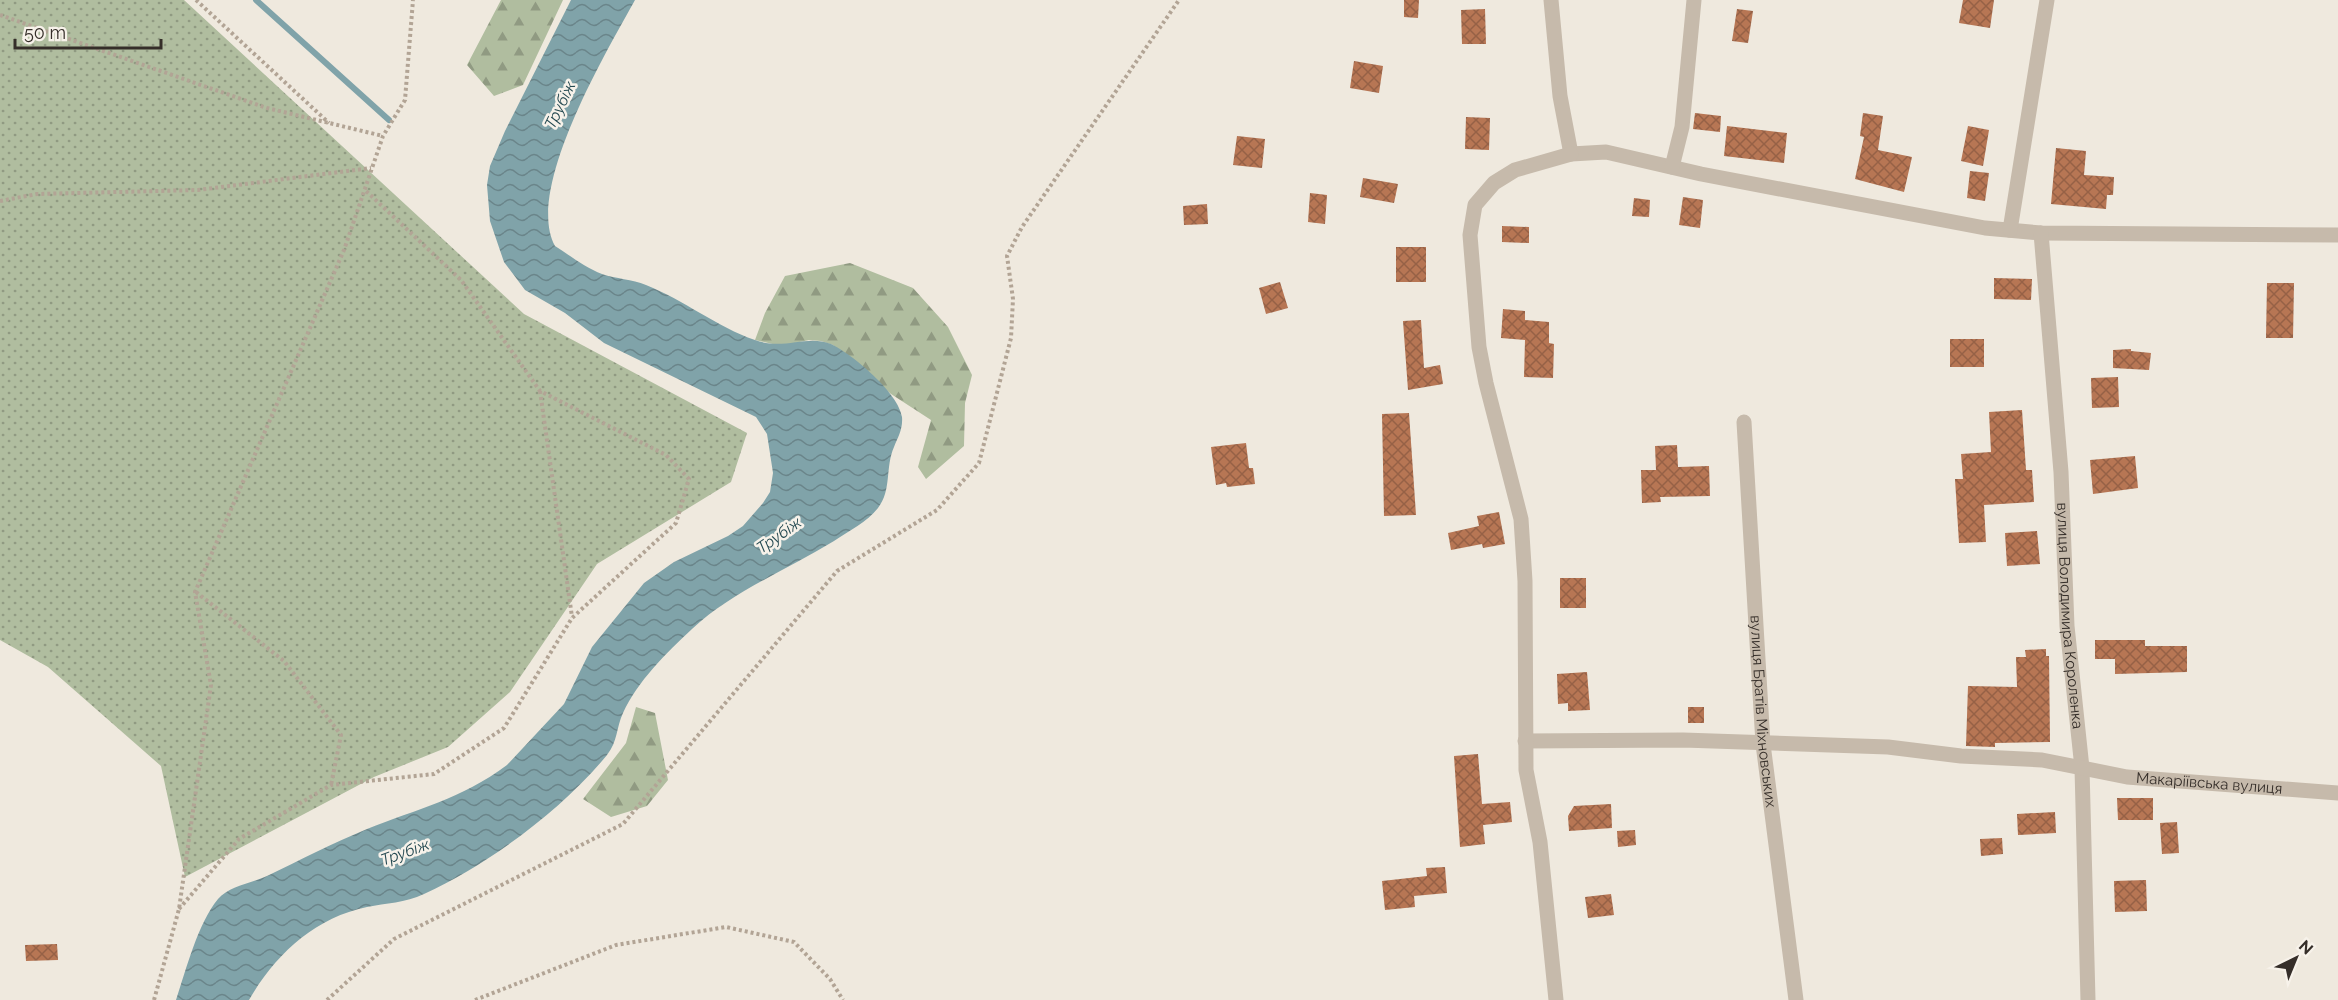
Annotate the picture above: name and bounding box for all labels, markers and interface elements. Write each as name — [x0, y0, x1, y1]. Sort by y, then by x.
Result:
scale bar — [15, 12, 160, 50]
text: 50 m — [24, 22, 66, 43]
water label: Трубіж — [540, 78, 580, 132]
street label: вулиця Володимира Короленка — [2053, 502, 2087, 730]
water label: Трубіж — [753, 512, 806, 557]
street label: вулиця Братів Міхновських — [1746, 615, 1780, 809]
street label: Макаріївська вулиця — [2136, 769, 2283, 798]
water label: Трубіж — [378, 834, 433, 870]
north arrow — [2266, 928, 2326, 988]
text: N — [2295, 936, 2317, 959]

